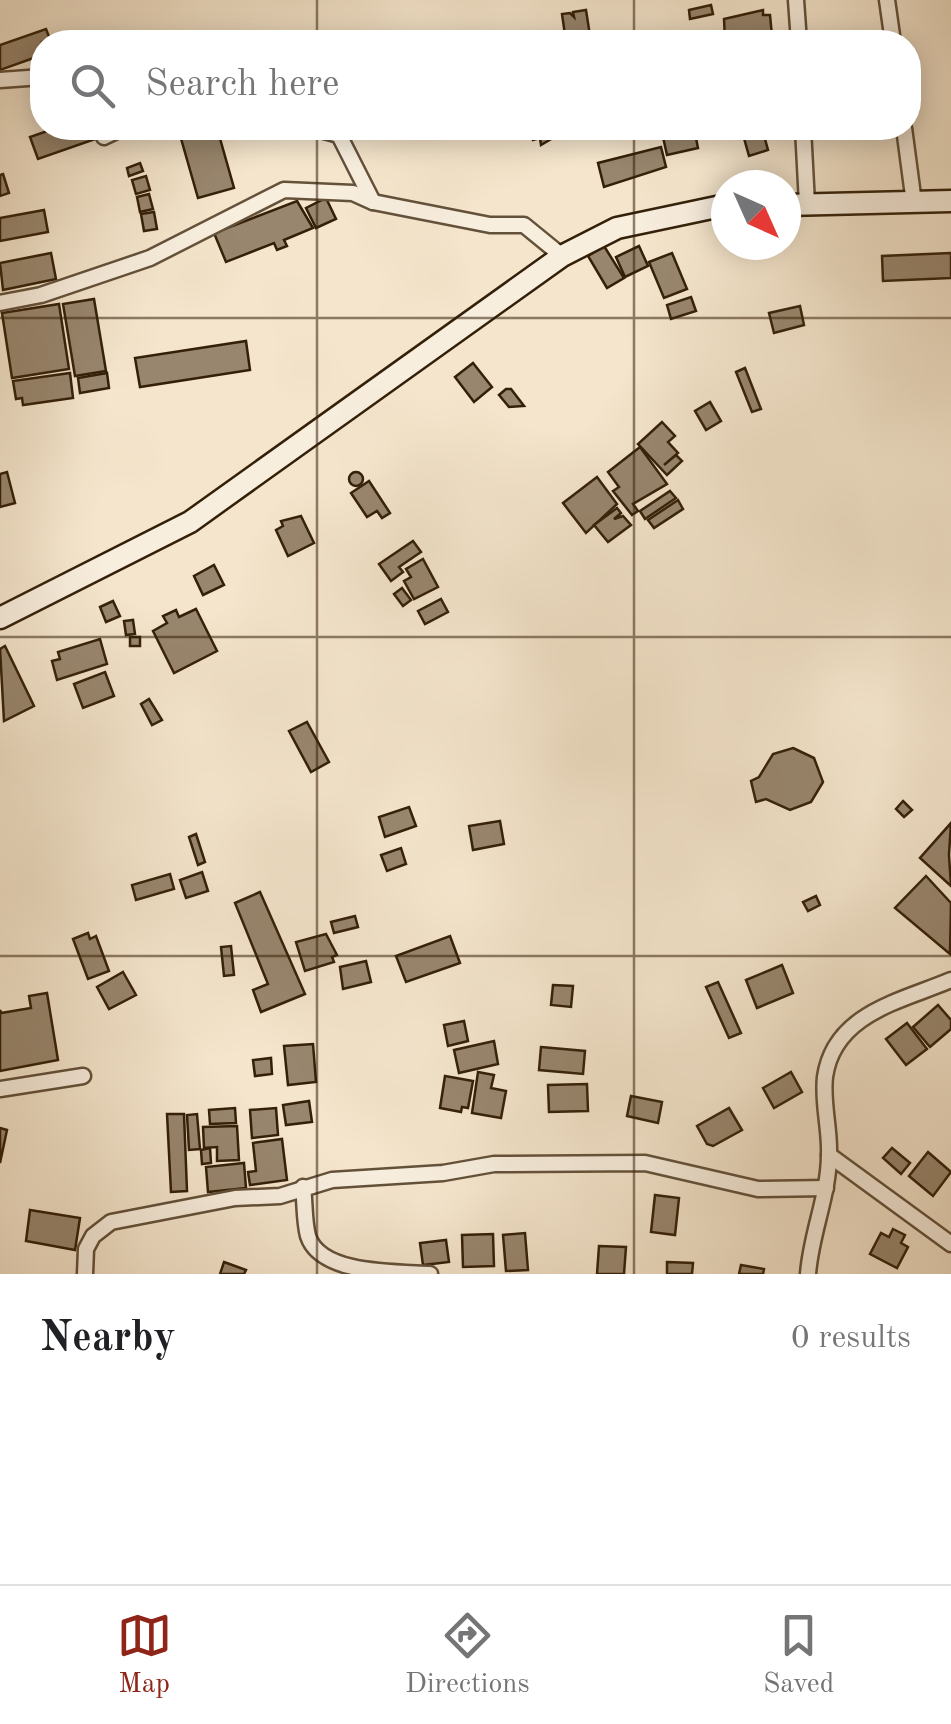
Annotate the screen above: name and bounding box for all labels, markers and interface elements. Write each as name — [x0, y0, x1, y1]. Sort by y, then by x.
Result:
search box — [30, 30, 921, 140]
icon: search — [65, 58, 120, 113]
text: Search here — [145, 66, 340, 104]
north arrow — [711, 170, 801, 260]
text: Nearby — [40, 1318, 176, 1360]
text: 0 results — [791, 1323, 911, 1355]
tab: Map — [117, 1608, 172, 1703]
tab: Directions — [405, 1608, 530, 1703]
tab: Saved — [763, 1608, 834, 1703]

